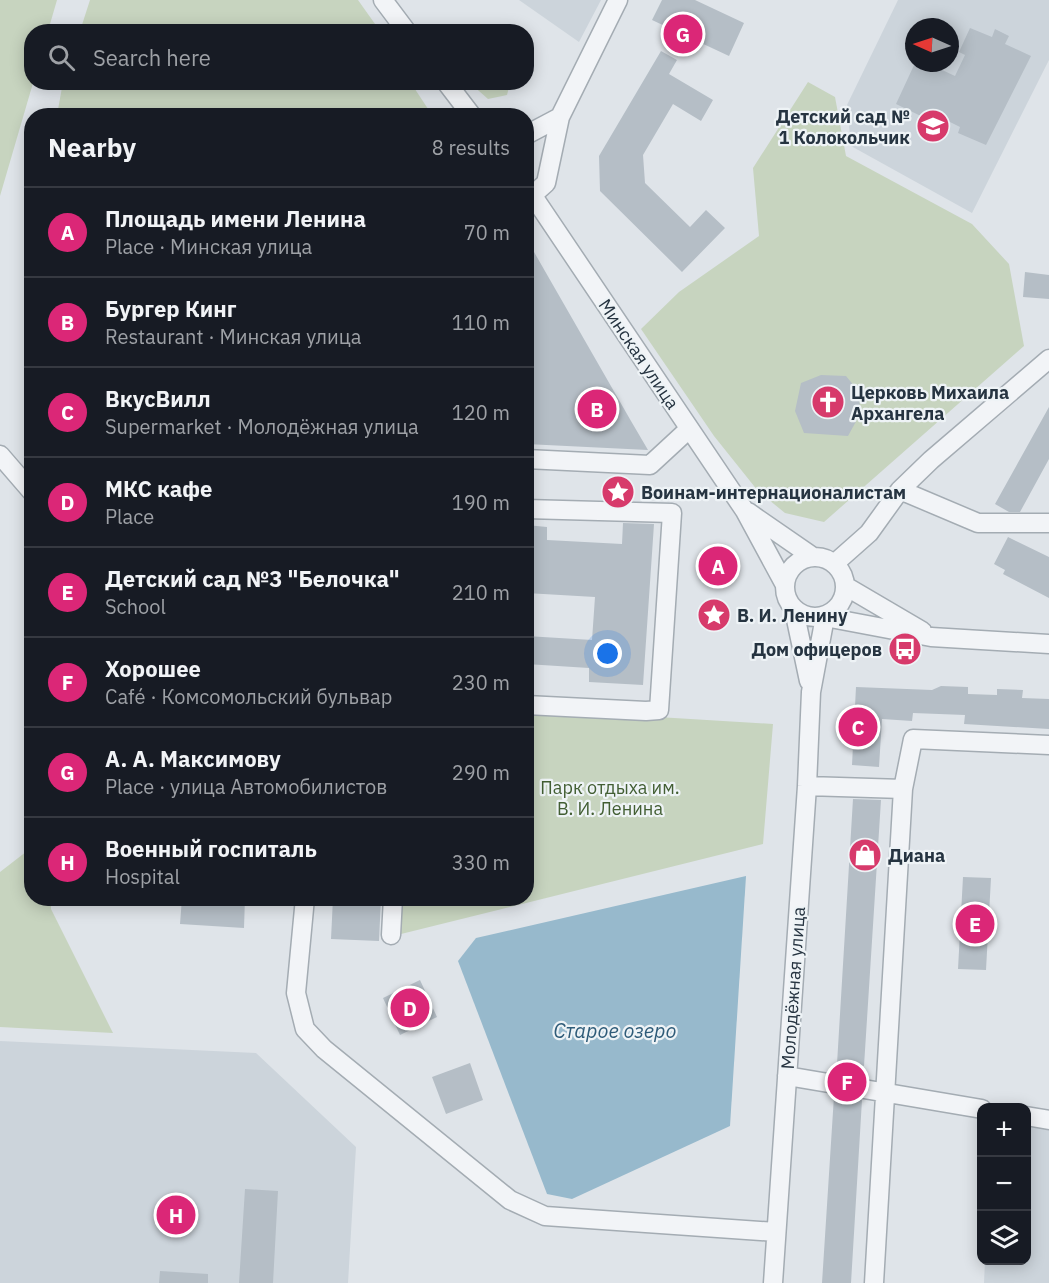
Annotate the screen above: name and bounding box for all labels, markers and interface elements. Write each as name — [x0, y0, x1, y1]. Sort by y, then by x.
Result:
pin: G — [664, 12, 702, 57]
north arrow — [905, 18, 959, 72]
search box — [24, 24, 534, 90]
icon: search — [45, 41, 78, 74]
text: Search here — [93, 43, 211, 72]
place label: Детский сад № 1 Колокольчик — [776, 105, 910, 149]
school or university icon: Детский сад № 1 Колокольчик — [915, 108, 951, 144]
text: Nearby — [48, 130, 136, 164]
text: 8 results — [432, 134, 510, 161]
text: Площадь имени Ленина — [105, 204, 366, 233]
text: A — [61, 219, 74, 246]
text: 70 m — [464, 219, 510, 246]
text: Place · Минская улица — [105, 233, 312, 260]
text: Бургер Кинг — [105, 294, 236, 323]
street label: Минская улица — [594, 295, 685, 414]
text: B — [61, 309, 74, 336]
text: 110 m — [452, 309, 510, 336]
text: Restaurant · Минская улица — [105, 323, 362, 350]
place label: Церковь Михаила Архангела — [851, 381, 1009, 425]
text: ВкусВилл — [105, 384, 211, 413]
church icon: Церковь Михаила Архангела — [810, 384, 846, 420]
pin: B — [578, 386, 616, 432]
text: C — [61, 399, 74, 426]
text: 120 m — [452, 399, 510, 426]
text: Supermarket · Молодёжная улица — [105, 413, 419, 440]
text: МКС кафе — [105, 474, 212, 503]
place icon: Воинам-интернационалистам — [600, 474, 636, 510]
place label: Воинам-интернационалистам — [641, 481, 906, 504]
text: D — [61, 489, 74, 516]
text: 190 m — [452, 489, 510, 516]
text: Place — [105, 503, 154, 530]
pin: A — [698, 544, 738, 588]
text: Детский сад №3 "Белочка" — [105, 564, 400, 593]
text: E — [61, 579, 74, 606]
text: 210 m — [452, 579, 510, 606]
text: School — [105, 593, 166, 620]
place icon: В. И. Ленину — [696, 597, 732, 633]
place label: В. И. Ленину — [737, 604, 848, 627]
bus stop icon: Дом офицеров — [887, 631, 923, 667]
place label: Дом офицеров — [751, 638, 882, 661]
your location — [593, 639, 622, 668]
text: Хорошее — [105, 654, 201, 683]
text: F — [62, 669, 73, 696]
text: 230 m — [452, 669, 510, 696]
text: Café · Комсомольский бульвар — [105, 683, 392, 710]
pin: C — [838, 704, 878, 750]
text: А. А. Максимову — [105, 744, 281, 773]
text: G — [60, 759, 75, 786]
text: 290 m — [452, 759, 510, 786]
text: Place · улица Автомобилистов — [105, 773, 387, 800]
park label: Парк отдыха им. В. И. Ленина — [540, 776, 680, 820]
text: Военный госпиталь — [105, 834, 317, 863]
shop icon: Диана — [847, 837, 883, 873]
place label: Диана — [888, 844, 945, 867]
text: H — [60, 849, 75, 876]
text: 330 m — [452, 849, 510, 876]
text: Hospital — [105, 863, 180, 890]
pin: E — [956, 902, 994, 946]
street label: Молодёжная улица — [776, 906, 810, 1070]
pin: D — [390, 986, 430, 1030]
water label: Старое озеро — [553, 1017, 677, 1044]
pin: F — [828, 1060, 866, 1104]
map controls — [977, 1103, 1031, 1265]
button: + — [977, 1103, 1031, 1157]
button: − — [977, 1157, 1031, 1211]
pin: H — [156, 1192, 195, 1238]
button: layers — [977, 1211, 1031, 1265]

